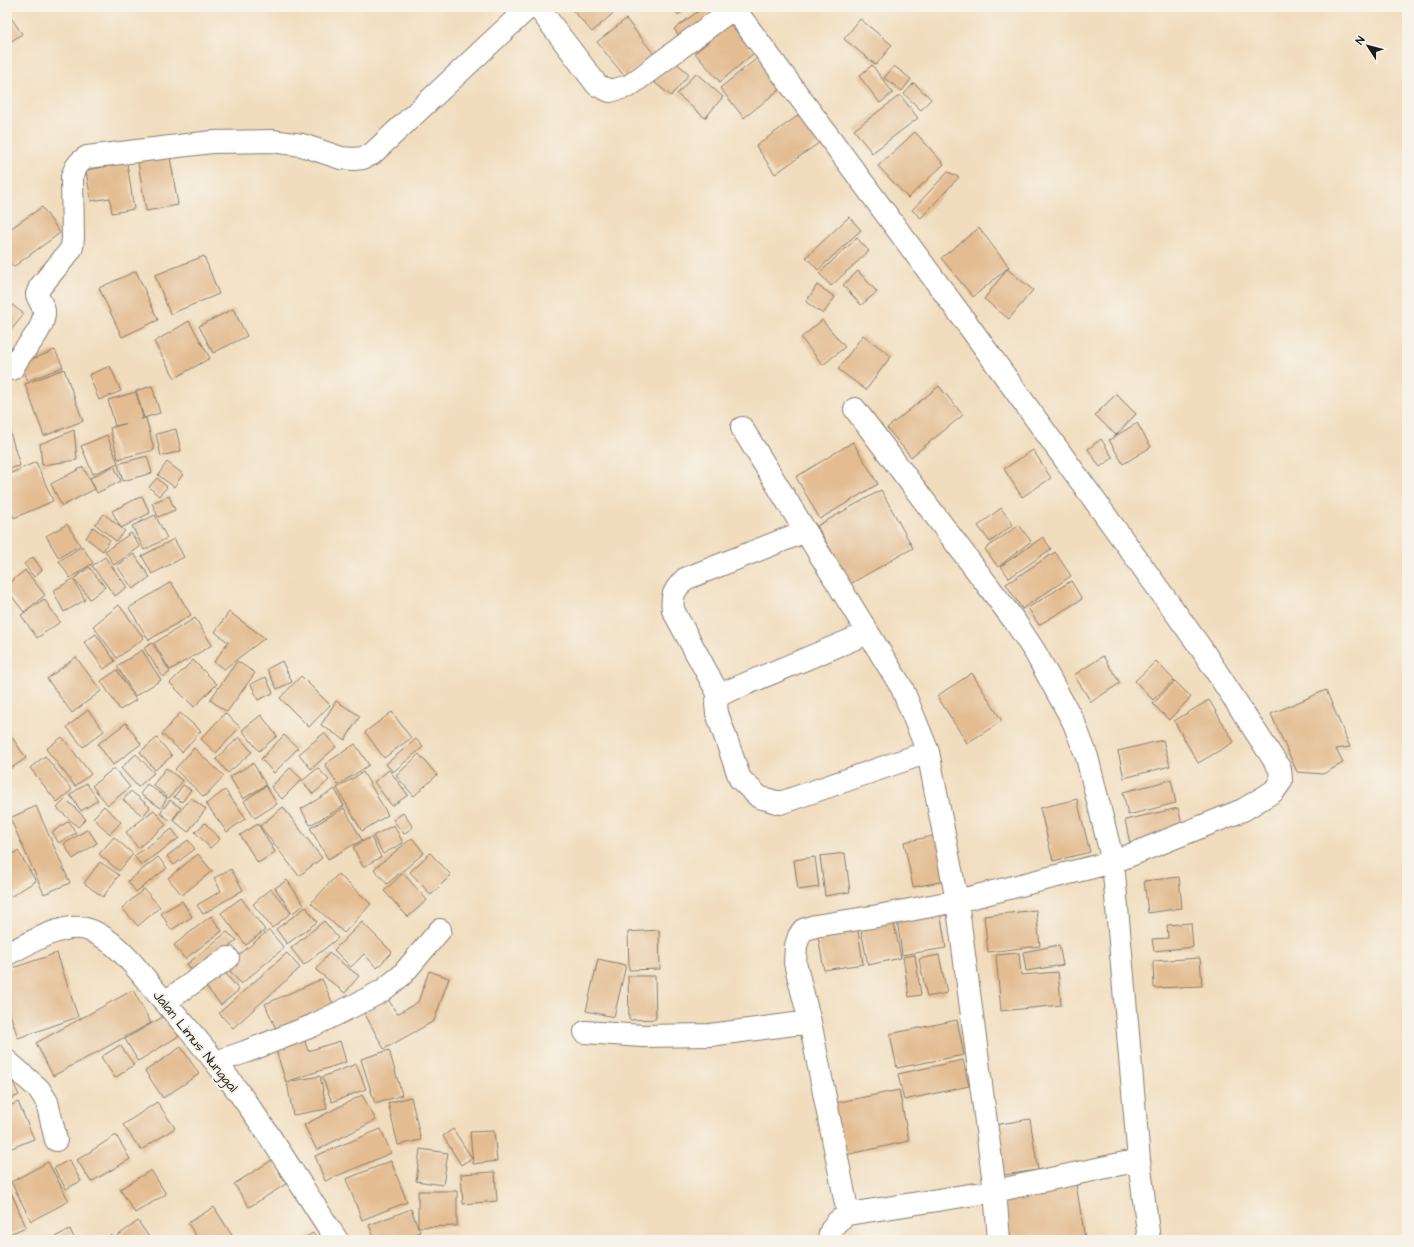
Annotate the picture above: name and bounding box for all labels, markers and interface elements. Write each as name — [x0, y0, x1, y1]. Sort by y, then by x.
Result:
north arrow — [1348, 26, 1388, 66]
text: N — [1352, 33, 1368, 48]
street label: Jalan Limus Nunggal — [148, 987, 243, 1097]

